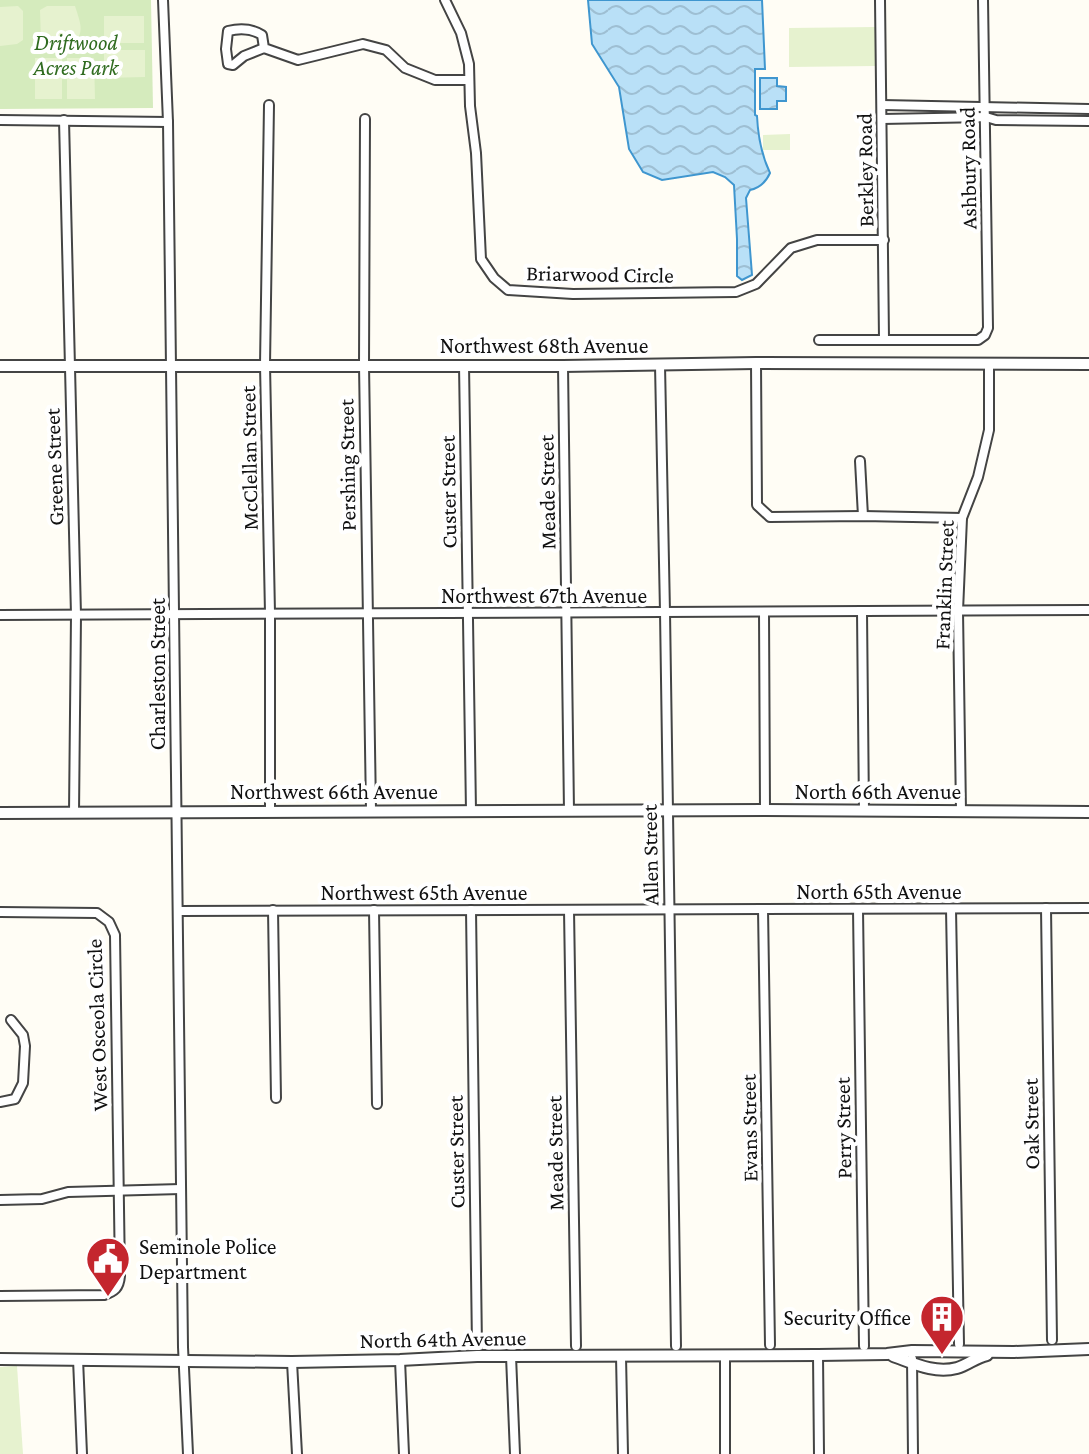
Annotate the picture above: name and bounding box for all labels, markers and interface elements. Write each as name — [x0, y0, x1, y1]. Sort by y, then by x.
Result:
park label: Driftwood Acres Park — [33, 30, 120, 80]
street label: Ashbury Road — [954, 106, 982, 230]
street label: Berkley Road — [851, 112, 878, 227]
street label: Briarwood Circle — [526, 260, 674, 288]
street label: Northwest 68th Avenue — [440, 333, 648, 358]
street label: McClellan Street — [235, 385, 263, 531]
street label: Pershing Street — [333, 398, 361, 531]
street label: Greene Street — [39, 407, 69, 526]
street label: Custer Street — [434, 434, 461, 549]
street label: Meade Street — [533, 434, 561, 550]
street label: Franklin Street — [929, 519, 959, 650]
street label: Northwest 67th Avenue — [441, 583, 647, 608]
street label: Charleston Street — [145, 597, 170, 750]
street label: Northwest 66th Avenue — [230, 779, 438, 804]
street label: North 66th Avenue — [795, 779, 961, 804]
street label: Allen Street — [637, 803, 663, 906]
street label: North 65th Avenue — [796, 879, 962, 904]
street label: Northwest 65th Avenue — [321, 880, 527, 905]
street label: West Osceola Circle — [81, 938, 113, 1112]
street label: Evans Street — [736, 1073, 762, 1182]
street label: Perry Street — [830, 1076, 856, 1179]
street label: Oak Street — [1018, 1078, 1044, 1170]
street label: Custer Street — [442, 1094, 469, 1209]
street label: Meade Street — [541, 1095, 569, 1211]
place label: Seminole Police Department — [139, 1234, 276, 1284]
public building icon: Seminole Police Department — [84, 1235, 132, 1298]
building icon: Security Office — [918, 1293, 966, 1356]
place label: Security Office — [784, 1305, 911, 1330]
street label: North 64th Avenue — [359, 1325, 527, 1353]

